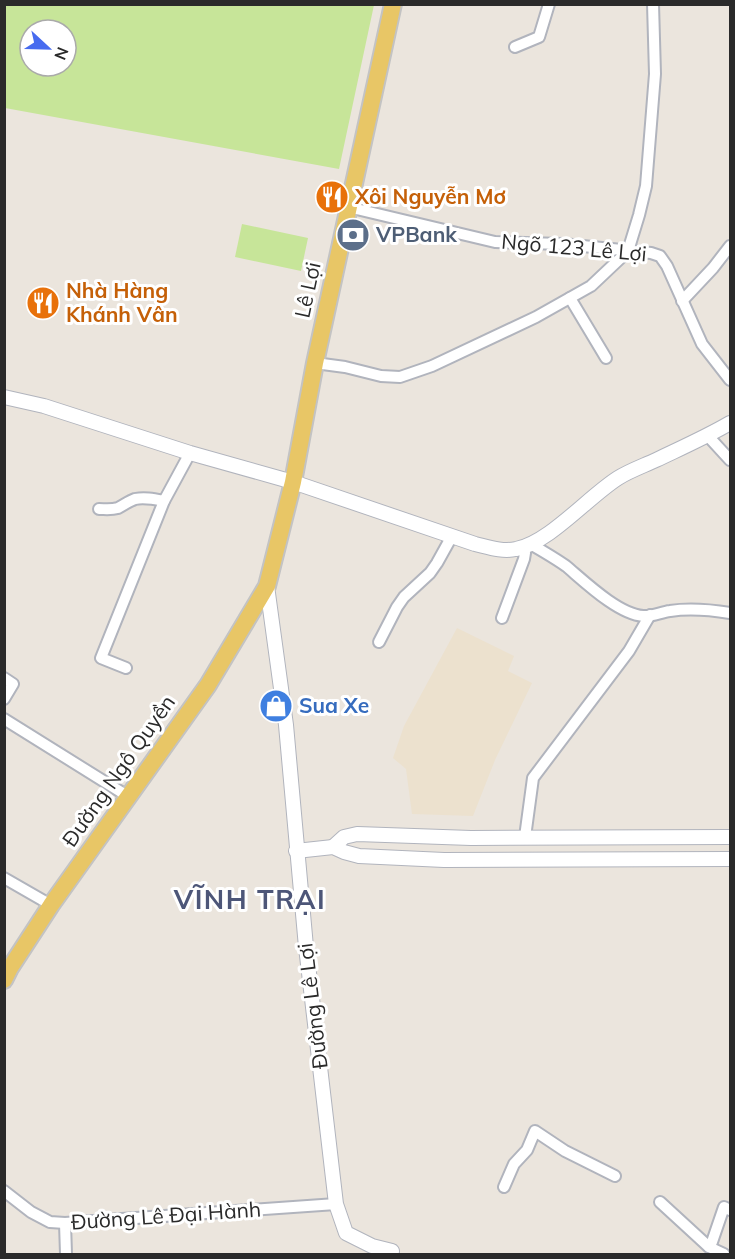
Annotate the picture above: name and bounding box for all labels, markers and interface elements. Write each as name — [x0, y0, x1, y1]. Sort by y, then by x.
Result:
north arrow — [18, 18, 78, 78]
text: N — [50, 44, 73, 63]
restaurant icon: Xôi Nguyễn Mơ — [314, 179, 350, 215]
place label: Xôi Nguyễn Mơ — [354, 183, 506, 209]
bank icon: VPBank — [335, 217, 371, 253]
place label: VPBank — [375, 221, 457, 247]
street label: Ngõ 123 Lê Lợi — [500, 228, 648, 266]
street label: Lê Lợi — [288, 259, 326, 320]
place label: Nhà Hàng Khánh Vân — [66, 277, 178, 327]
restaurant icon: Nhà Hàng Khánh Vân — [25, 285, 61, 321]
shop icon: Sua Xe — [258, 688, 294, 724]
street label: Đường Ngô Quyền — [56, 690, 180, 851]
place label: Sua Xe — [299, 692, 369, 718]
district label: VĨNH TRẠI — [173, 882, 326, 916]
street label: Đường Lê Lợi — [291, 942, 333, 1071]
street label: Đường Lê Đại Hành — [70, 1195, 262, 1235]

